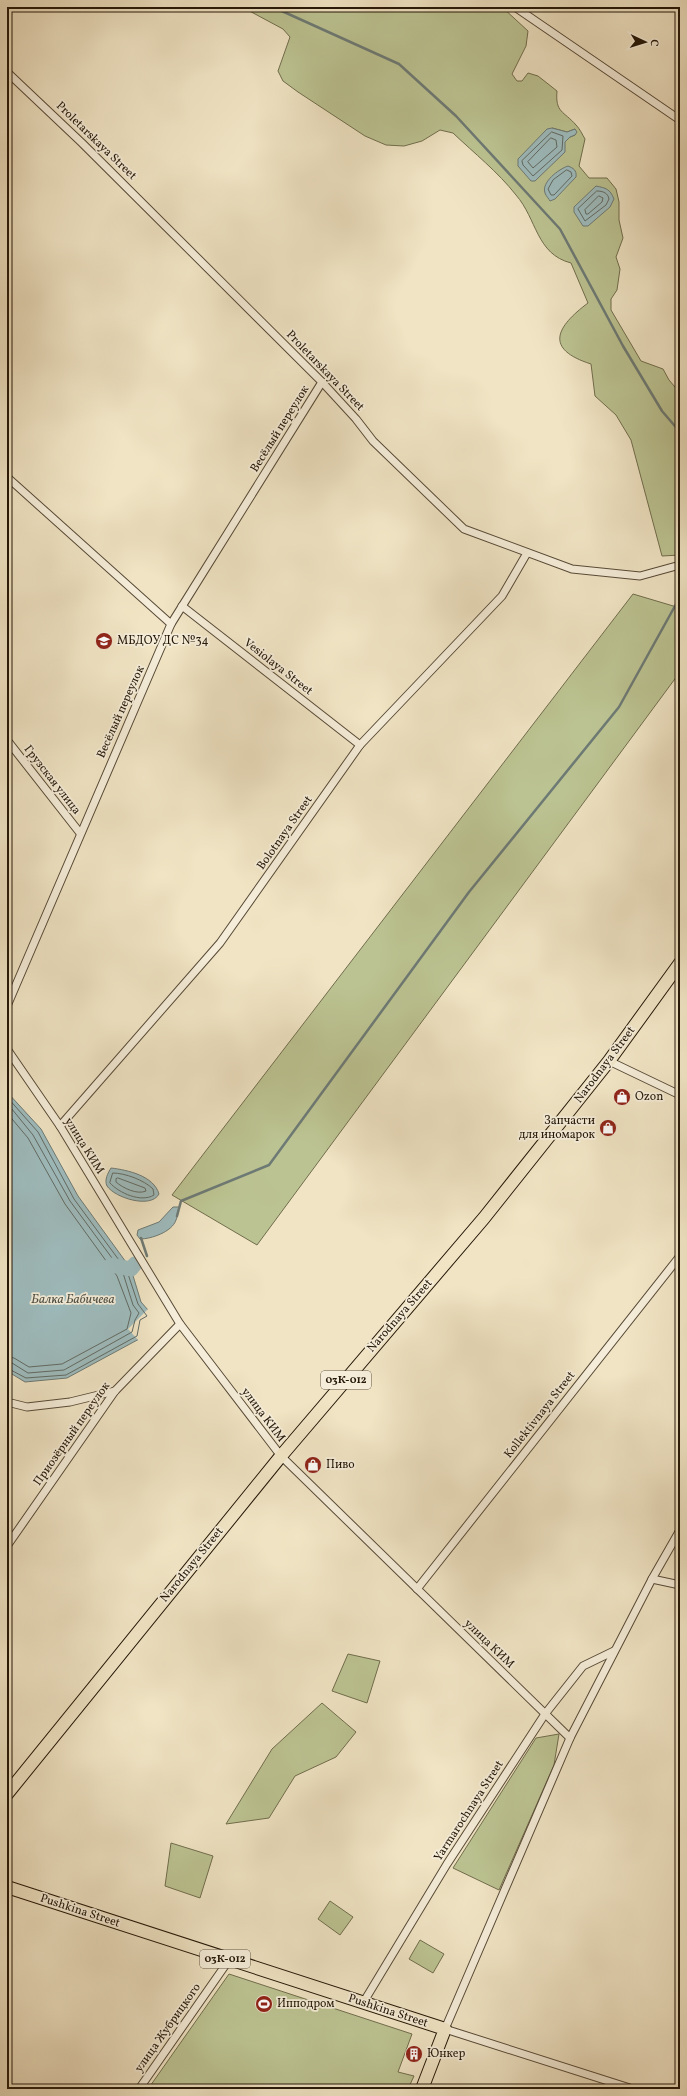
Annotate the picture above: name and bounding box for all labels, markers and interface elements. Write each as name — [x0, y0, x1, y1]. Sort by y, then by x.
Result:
north arrow — [625, 22, 665, 62]
text: С — [646, 39, 661, 47]
street label: Proletarskaya Street — [52, 98, 140, 184]
street label: Proletarskaya Street — [282, 327, 368, 415]
street label: Весёлый переулок — [247, 382, 313, 475]
school or university icon: МБДОУ ДС №34 — [94, 631, 114, 651]
place label: МБДОУ ДС №34 — [117, 633, 209, 649]
street label: Vesiolaya Street — [240, 635, 316, 699]
street label: Весёлый переулок — [93, 663, 149, 761]
street label: Грузская улица — [20, 742, 84, 818]
street label: Bolotnaya Street — [253, 793, 317, 873]
street label: Narodnaya Street — [571, 1023, 639, 1107]
shop icon: Ozon — [612, 1087, 632, 1107]
place label: Ozon — [635, 1089, 663, 1105]
place label: Запчасти для иномарок — [519, 1113, 596, 1143]
street label: улица КИМ — [60, 1115, 108, 1177]
shop icon: Запчасти для иномарок — [598, 1118, 618, 1138]
street label: Narodnaya Street — [364, 1276, 436, 1356]
water label: Балка Бабичева — [31, 1291, 115, 1309]
street label: Kollektivnaya Street — [501, 1368, 579, 1462]
road number: 03К-012 — [321, 1371, 371, 1389]
street label: Приозёрный переулок — [30, 1378, 114, 1489]
street label: улица КИМ — [237, 1385, 289, 1445]
shop icon: Пиво — [303, 1455, 323, 1475]
place label: Пиво — [326, 1457, 355, 1473]
street label: Narodnaya Street — [157, 1524, 227, 1606]
street label: улица КИМ — [460, 1616, 518, 1672]
street label: Yarmarochnaya Street — [430, 1758, 508, 1864]
street label: Pushkina Street — [38, 1891, 122, 1931]
road number: 03К-012 — [200, 1950, 250, 1968]
street label: улица Жубрицкого — [131, 1980, 205, 2076]
street label: Pushkina Street — [346, 1991, 430, 2031]
sports icon: Ипподром — [254, 1994, 274, 2014]
place label: Ипподром — [277, 1996, 334, 2012]
building icon: Юнкер — [404, 2044, 424, 2064]
place label: Юнкер — [427, 2046, 465, 2062]

